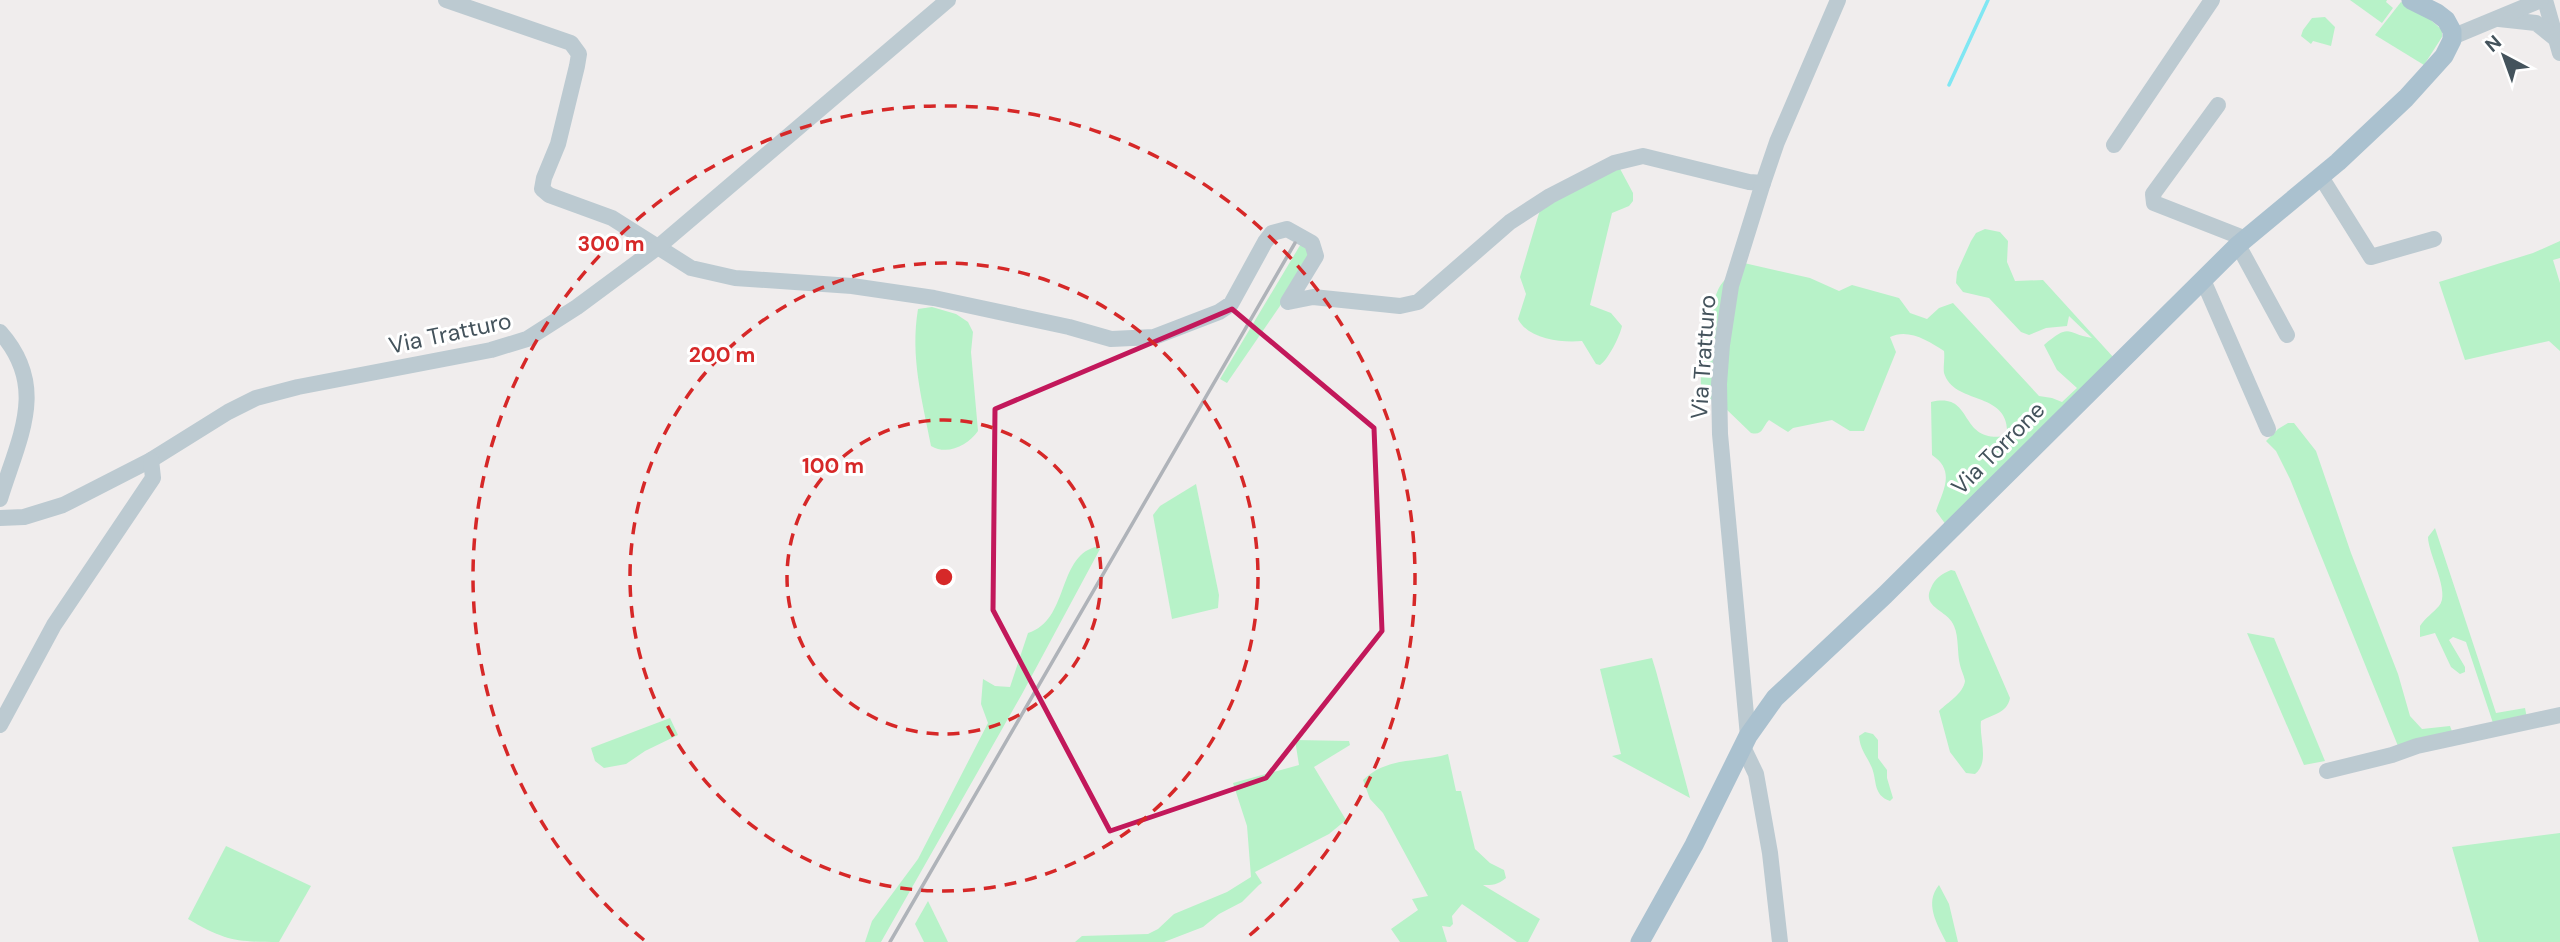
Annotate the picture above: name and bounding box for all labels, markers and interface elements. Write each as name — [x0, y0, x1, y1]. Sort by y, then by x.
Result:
north arrow — [2469, 21, 2539, 91]
text: N — [2480, 30, 2507, 58]
text: 300 m — [578, 230, 644, 258]
street label: Via Tratturo — [1684, 294, 1722, 420]
street label: Via Tratturo — [386, 305, 514, 361]
text: 200 m — [689, 341, 755, 369]
street label: Via Torrone — [1945, 395, 2051, 501]
text: 100 m — [802, 452, 864, 480]
centre of rings — [932, 565, 956, 589]

